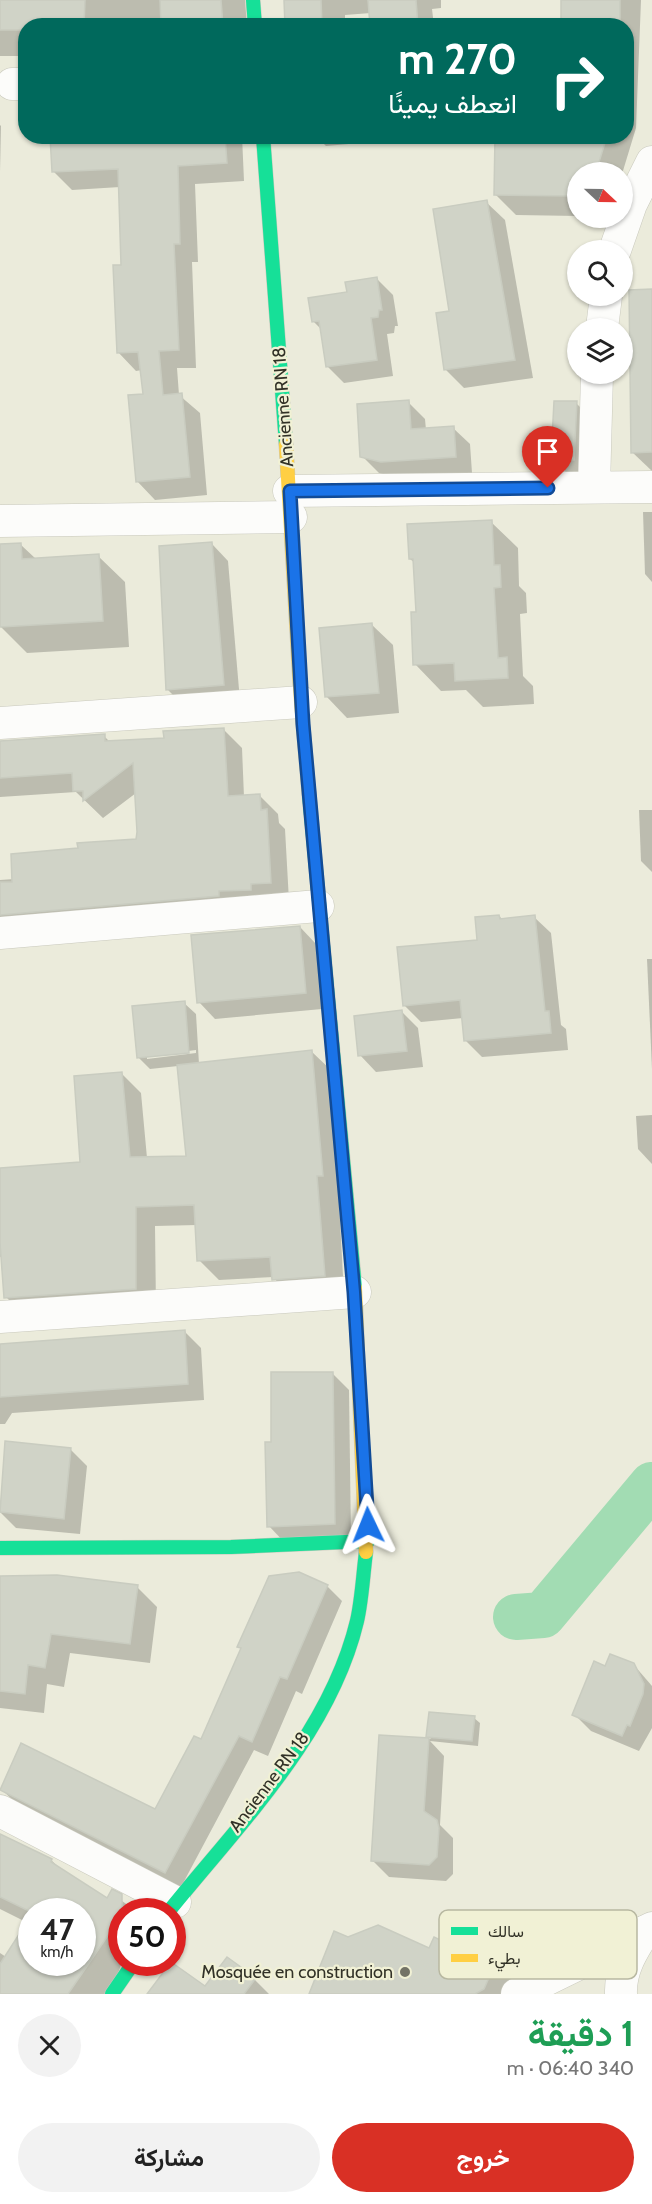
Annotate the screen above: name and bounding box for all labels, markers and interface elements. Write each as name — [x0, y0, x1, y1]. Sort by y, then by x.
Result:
text: 270 m — [398, 33, 517, 85]
icon: right — [538, 42, 616, 120]
text: انعطف يمينًا — [388, 87, 517, 120]
north arrow — [567, 162, 633, 228]
map controls — [567, 162, 633, 384]
button: search — [567, 240, 633, 306]
button: layers — [567, 318, 633, 384]
street label: Ancienne RN 18 — [268, 346, 298, 468]
pin — [522, 426, 573, 488]
icon: arrive — [531, 435, 564, 468]
position arrow — [336, 1493, 400, 1557]
street label: Ancienne RN 18 — [224, 1727, 314, 1837]
speed limit sign: 50 — [108, 1898, 186, 1976]
legend — [439, 1910, 637, 1979]
text: 47 — [40, 1911, 74, 1948]
text: سالك — [488, 1922, 524, 1941]
text: km/h — [41, 1943, 73, 1961]
text: بطيء — [488, 1949, 520, 1972]
place label: Mosquée en construction — [201, 1961, 393, 1983]
marker: Mosquée en construction — [398, 1965, 412, 1979]
text: 1 دقيقة — [528, 2011, 634, 2055]
button: close — [18, 2014, 81, 2077]
text: 340 m · 06:40 — [507, 2056, 634, 2080]
button: مشاركة — [18, 2123, 320, 2192]
button: خروج — [332, 2123, 634, 2192]

